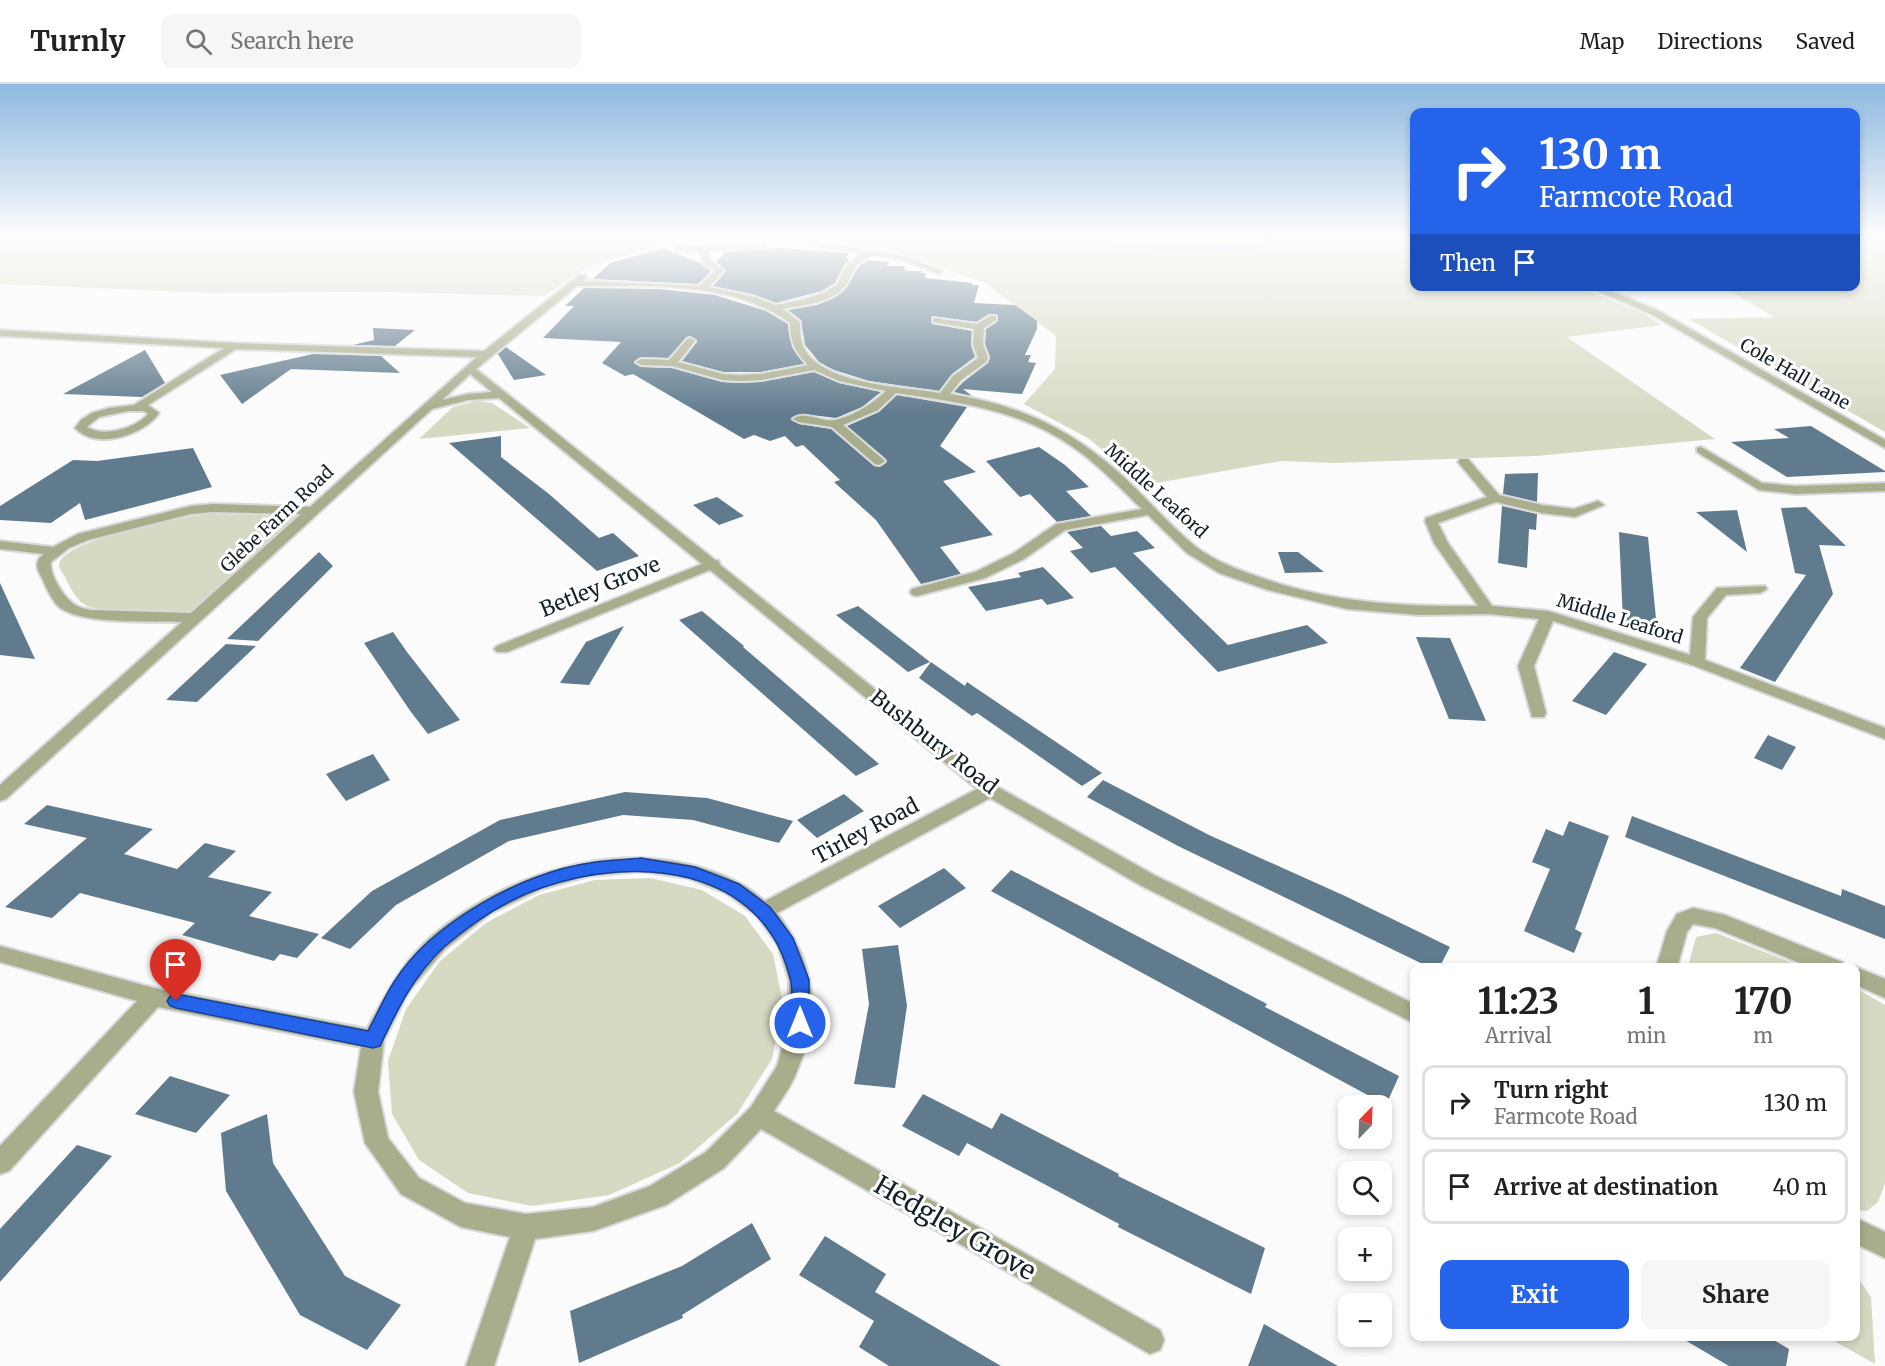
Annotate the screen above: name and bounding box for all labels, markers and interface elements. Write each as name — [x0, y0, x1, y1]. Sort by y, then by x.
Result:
search box — [161, 14, 581, 68]
text: Turnly — [30, 23, 125, 59]
icon: search — [182, 25, 215, 58]
text: Search here — [230, 27, 354, 55]
text: Map — [1580, 28, 1624, 55]
text: Directions — [1657, 28, 1762, 55]
text: Saved — [1795, 28, 1855, 55]
text: 130 m — [1539, 128, 1661, 180]
icon: right — [1440, 132, 1518, 210]
text: Farmcote Road — [1539, 180, 1733, 214]
icon: arrive — [1508, 246, 1541, 279]
text: Then — [1440, 249, 1496, 277]
street label: Cole Hall Lane — [1736, 333, 1854, 414]
street label: Middle Leaford — [1100, 438, 1213, 543]
street label: Glebe Farm Road — [215, 460, 338, 577]
street label: Betley Grove — [536, 550, 664, 623]
street label: Middle Leaford — [1554, 588, 1686, 649]
street label: Bushbury Road — [865, 683, 1004, 800]
street label: Tirley Road — [808, 791, 924, 870]
pin — [150, 939, 201, 1001]
icon: arrive — [159, 948, 192, 981]
text: 11:23 — [1477, 979, 1559, 1024]
text: 1 — [1638, 979, 1655, 1024]
text: 170 — [1734, 979, 1793, 1024]
position arrow — [768, 991, 832, 1055]
text: Arrival — [1485, 1023, 1552, 1048]
text: min — [1627, 1023, 1666, 1048]
text: m — [1753, 1023, 1773, 1048]
text: Turn right — [1494, 1076, 1608, 1104]
icon: right — [1443, 1086, 1476, 1119]
text: 130 m — [1764, 1089, 1827, 1117]
north arrow — [1338, 1095, 1392, 1149]
map controls — [1338, 1095, 1392, 1347]
text: Farmcote Road — [1494, 1104, 1638, 1129]
button: search — [1338, 1161, 1392, 1215]
street label: Hedgley Grove — [869, 1168, 1042, 1287]
icon: arrive — [1443, 1170, 1476, 1203]
text: Arrive at destination — [1494, 1173, 1718, 1201]
text: 40 m — [1772, 1173, 1827, 1201]
button: + — [1338, 1227, 1392, 1281]
button: Exit — [1440, 1260, 1629, 1329]
button: Share — [1641, 1260, 1830, 1329]
button: − — [1338, 1293, 1392, 1347]

